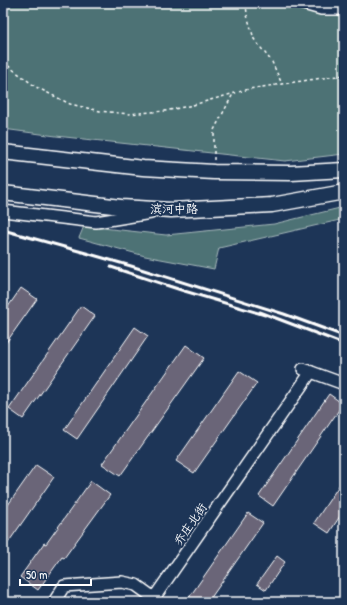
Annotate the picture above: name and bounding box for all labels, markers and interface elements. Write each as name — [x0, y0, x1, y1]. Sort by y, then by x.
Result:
street label: 滨河中路 — [150, 200, 198, 217]
street label: 乔庄北街 — [169, 499, 211, 549]
scale bar — [20, 561, 91, 587]
text: 50 m — [26, 566, 47, 583]

